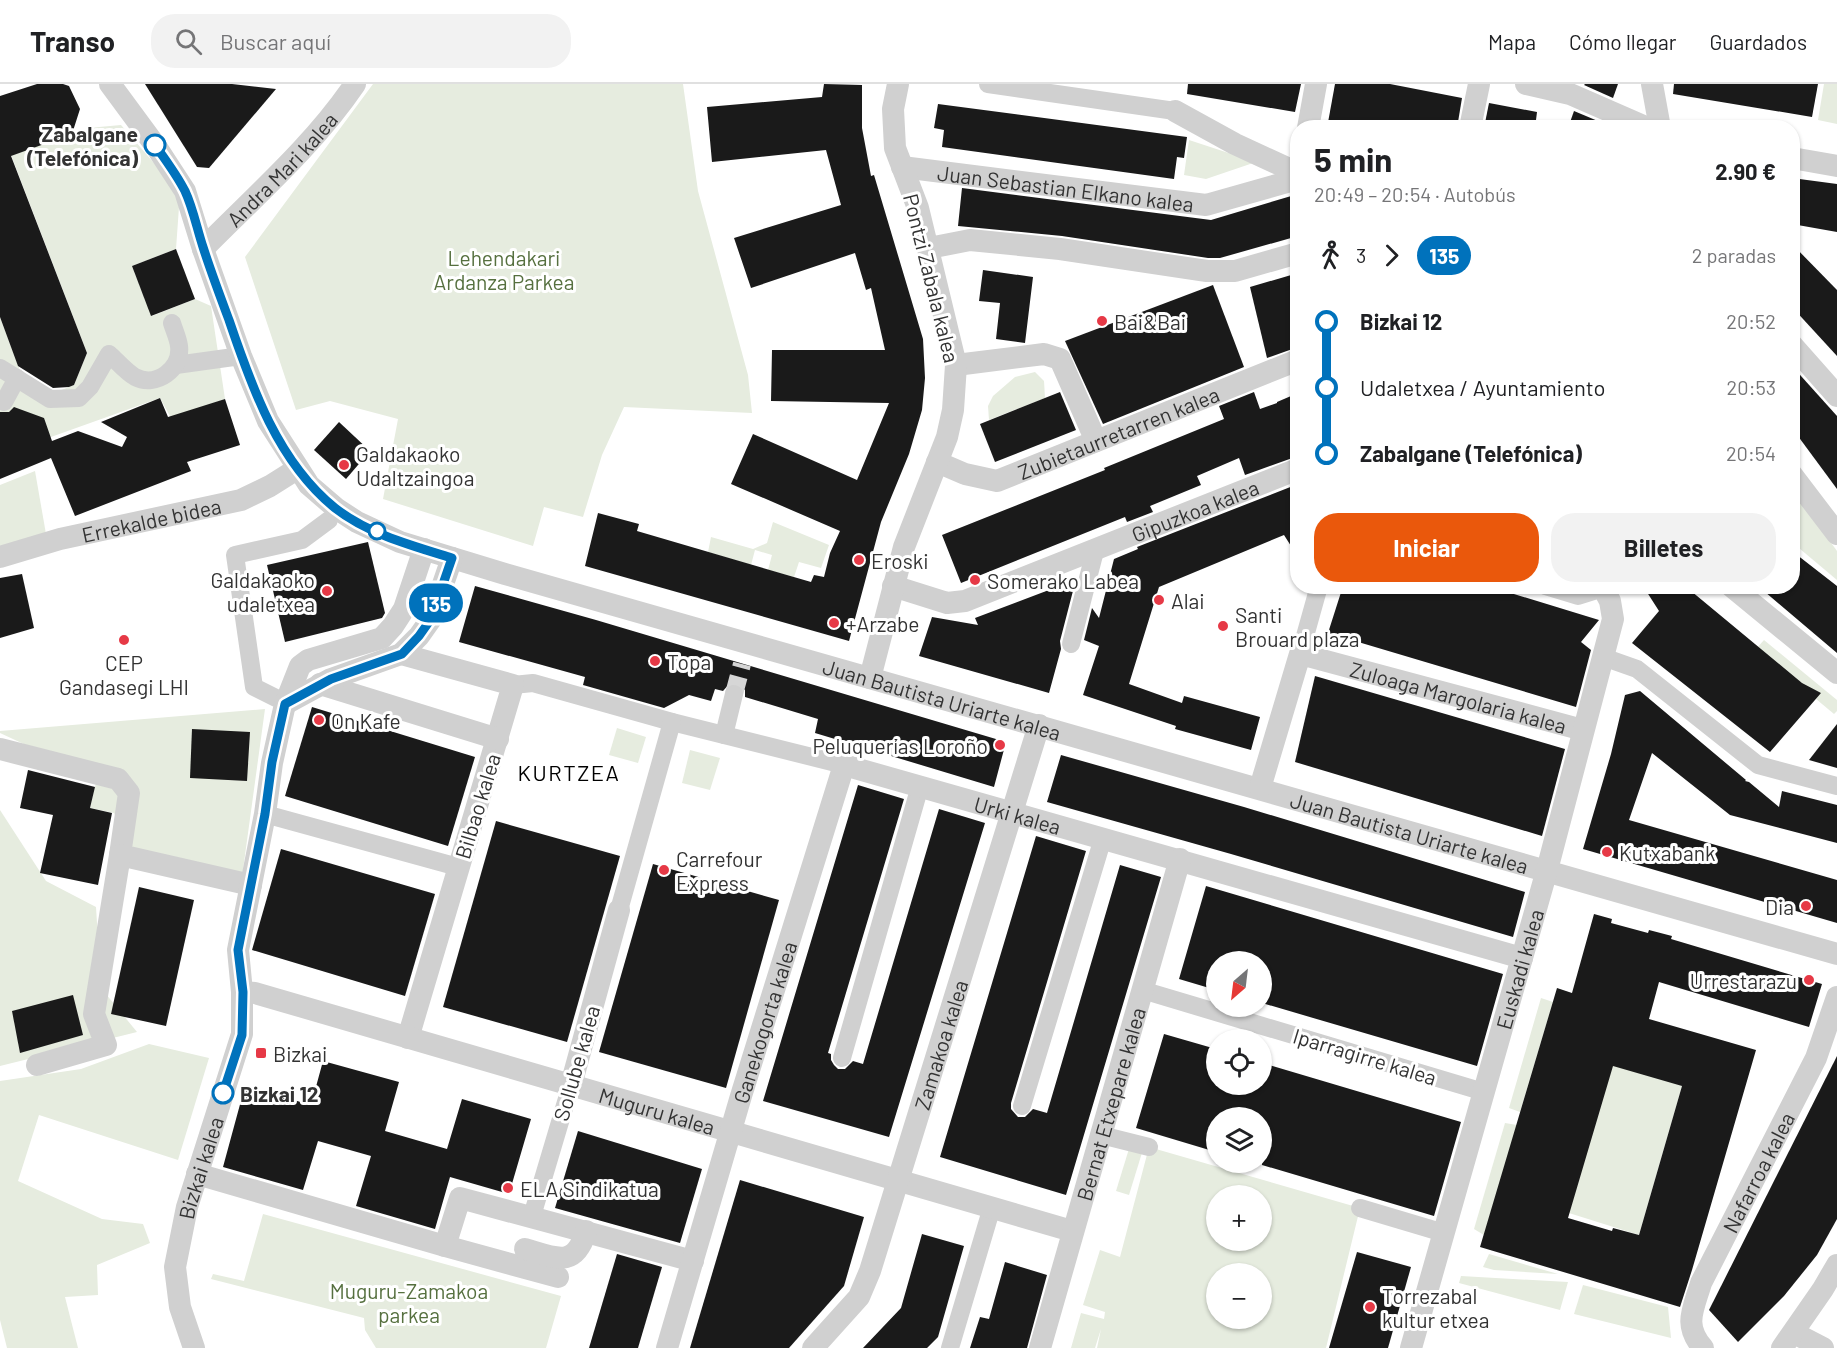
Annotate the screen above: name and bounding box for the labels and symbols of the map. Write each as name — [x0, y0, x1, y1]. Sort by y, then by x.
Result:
street label: Andra Mari kalea — [221, 107, 342, 231]
place label: Zabalgane (Telefónica) — [26, 121, 139, 170]
marker: Zabalgane (Telefónica) — [144, 134, 166, 156]
street label: Juan Sebastian Elkano kalea — [936, 159, 1195, 216]
street label: Pontzi Zabala kalea — [899, 191, 965, 365]
park label: Lehendakari Ardanza Parkea — [434, 245, 574, 294]
place label: Bai&Bai — [1114, 309, 1186, 334]
marker: Bai&Bai — [1095, 314, 1109, 328]
street label: Zubietaurretarren kalea — [1014, 381, 1223, 484]
place label: Galdakaoko Udaltzaingoa — [356, 441, 474, 490]
marker: Galdakaoko Udaltzaingoa — [337, 458, 351, 472]
street label: Gipuzkoa kalea — [1128, 473, 1262, 546]
street label: Errekalde bidea — [79, 492, 223, 547]
unlabelled marker — [368, 522, 386, 540]
place label: Eroski — [871, 548, 929, 573]
marker: Eroski — [852, 553, 866, 567]
place label: Galdakaoko udaletxea — [210, 567, 315, 616]
place label: Somerako Labea — [987, 568, 1139, 593]
marker: Somerako Labea — [968, 573, 982, 587]
marker: Galdakaoko udaletxea — [320, 584, 334, 598]
line badge: 135 — [402, 584, 470, 622]
place label: Alai — [1171, 588, 1205, 613]
marker: Alai — [1152, 593, 1166, 607]
place label: Santi Brouard plaza — [1235, 602, 1360, 651]
place label: +Arzabe — [846, 611, 920, 636]
marker: +Arzabe — [827, 616, 841, 630]
marker: Santi Brouard plaza — [1216, 619, 1230, 633]
marker: CEP Gandasegi LHI — [117, 633, 131, 647]
place label: Topa — [667, 649, 711, 674]
place label: CEP Gandasegi LHI — [59, 650, 189, 699]
street label: Juan Bautista Uriarte kalea — [820, 653, 1064, 745]
marker: Topa — [648, 654, 662, 668]
street label: Zuloaga Margolaria kalea — [1348, 656, 1570, 738]
place label: On Kafe — [331, 708, 401, 733]
marker: On Kafe — [312, 713, 326, 727]
place label: Peluquerías Loroño — [812, 733, 988, 758]
marker: Peluquerías Loroño — [993, 738, 1007, 752]
street label: Bilbao kalea — [449, 750, 505, 862]
district label: KURTZEA — [518, 759, 620, 785]
street label: Juan Bautista Uriarte kalea — [1288, 786, 1531, 878]
street label: Urki kalea — [972, 790, 1064, 839]
place label: Kutxabank — [1619, 840, 1716, 865]
marker: Kutxabank — [1600, 845, 1614, 859]
place label: Carrefour Express — [676, 846, 763, 895]
marker: Carrefour Express — [657, 863, 671, 877]
place label: Dia — [1765, 894, 1794, 919]
marker: Dia — [1799, 899, 1813, 913]
street label: Euskadi kalea — [1490, 906, 1548, 1032]
street label: Ganekogorta kalea — [727, 938, 801, 1106]
north arrow — [1206, 951, 1272, 1017]
place label: Urrestarazu — [1690, 968, 1797, 993]
marker: Urrestarazu — [1802, 973, 1816, 987]
street label: Zamakoa kalea — [908, 977, 972, 1113]
street label: Sollube kalea — [548, 1002, 604, 1124]
street label: Bernat Etxepare kalea — [1070, 1004, 1149, 1203]
street label: Iparragirre kalea — [1290, 1022, 1440, 1090]
place label: Bizkai — [273, 1041, 327, 1066]
marker: Bizkai — [254, 1046, 268, 1060]
place label: Bizkai 12 — [240, 1081, 319, 1106]
street label: Muguru kalea — [596, 1081, 718, 1139]
marker: Bizkai 12 — [212, 1082, 234, 1104]
street label: Nafarroa kalea — [1717, 1108, 1799, 1237]
street label: Bizkai kalea — [172, 1113, 227, 1221]
place label: ELA Sindikatua — [520, 1176, 659, 1201]
marker: ELA Sindikatua — [501, 1181, 515, 1195]
park label: Muguru-Zamakoa parkea — [330, 1278, 488, 1327]
place label: Torrezabal kultur etxea — [1382, 1283, 1489, 1332]
marker: Torrezabal kultur etxea — [1363, 1300, 1377, 1314]

